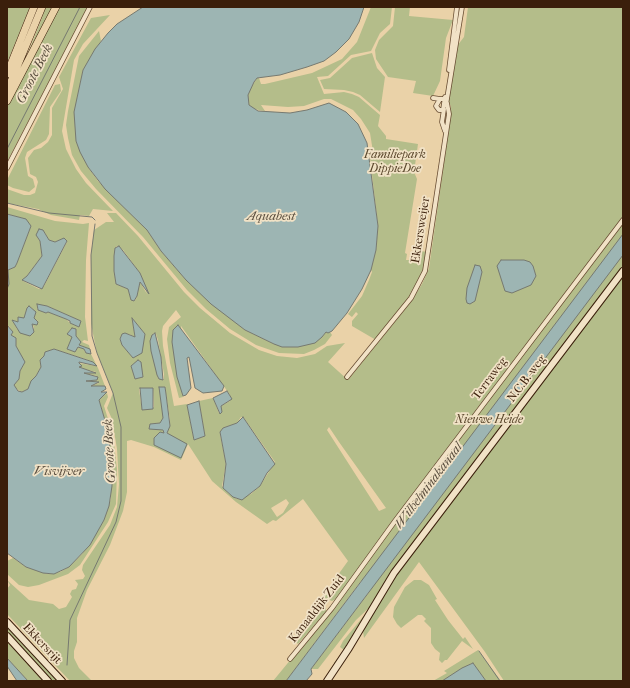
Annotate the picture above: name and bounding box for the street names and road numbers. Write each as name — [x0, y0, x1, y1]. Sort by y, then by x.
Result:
street label: Ekkersweijer — [409, 196, 433, 264]
street label: N.C.B.-weg — [505, 353, 549, 405]
street label: Terraweg — [469, 355, 511, 403]
street label: Kanaaldijk Zuid — [286, 572, 348, 646]
street label: Ekkersrijt — [19, 620, 65, 668]

